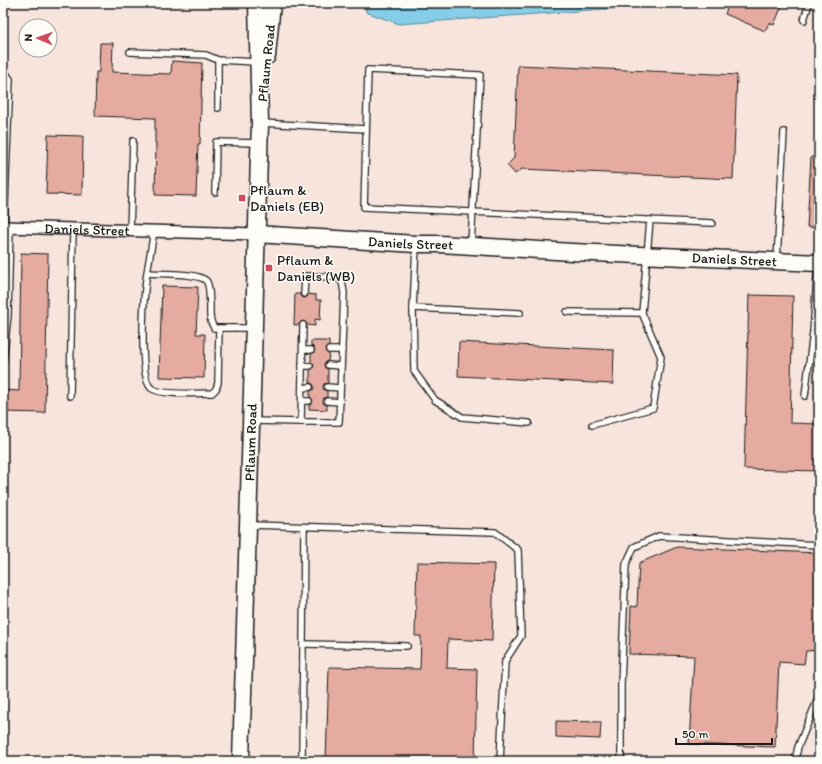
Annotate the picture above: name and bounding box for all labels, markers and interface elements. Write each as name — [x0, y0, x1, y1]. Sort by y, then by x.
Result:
north arrow — [18, 18, 58, 58]
street label: Pflaum Road — [254, 23, 279, 103]
text: N — [22, 34, 35, 42]
place label: Pflaum & Daniels (EB) — [250, 182, 324, 215]
marker: Pflaum & Daniels (EB) — [237, 193, 247, 203]
street label: Daniels Street — [44, 220, 130, 239]
street label: Daniels Street — [368, 233, 454, 254]
street label: Daniels Street — [691, 249, 777, 270]
place label: Pflaum & Daniels (WB) — [277, 252, 355, 285]
marker: Pflaum & Daniels (WB) — [264, 263, 274, 273]
street label: Pflaum Road — [241, 403, 261, 481]
scale bar — [676, 720, 772, 746]
text: 50 m — [682, 727, 708, 741]

